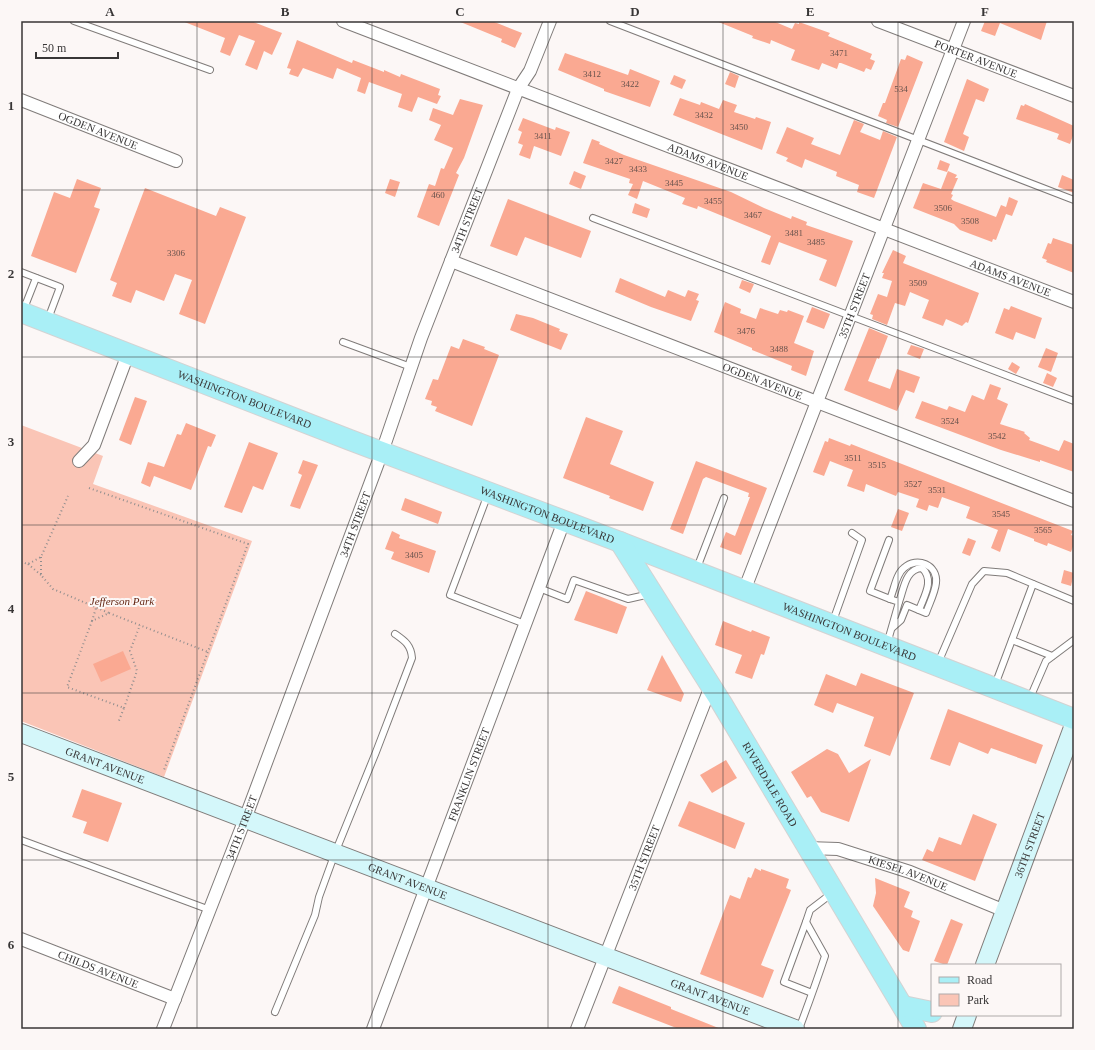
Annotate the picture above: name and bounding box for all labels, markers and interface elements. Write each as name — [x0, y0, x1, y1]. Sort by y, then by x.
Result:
text: A — [105, 4, 115, 19]
text: B — [281, 4, 290, 19]
text: C — [455, 4, 465, 19]
text: D — [630, 4, 640, 19]
text: E — [806, 4, 814, 19]
text: F — [981, 4, 989, 19]
scale bar — [36, 34, 118, 60]
street label: PORTER AVENUE — [933, 37, 1019, 80]
text: 50 m — [42, 41, 67, 55]
house number: 3471 — [830, 48, 848, 58]
house number: 3412 — [583, 69, 601, 79]
house number: 3422 — [621, 79, 639, 89]
house number: 534 — [894, 84, 908, 94]
text: 1 — [8, 98, 14, 113]
street label: OGDEN AVENUE — [57, 109, 140, 152]
house number: 3432 — [695, 110, 713, 120]
house number: 3450 — [730, 122, 749, 132]
house number: 3411 — [534, 131, 552, 141]
street label: ADAMS AVENUE — [666, 140, 750, 182]
house number: 3427 — [605, 156, 624, 166]
house number: 3433 — [629, 164, 648, 174]
house number: 3445 — [665, 178, 684, 188]
street label: 34TH STREET — [449, 186, 485, 255]
house number: 460 — [431, 190, 445, 200]
house number: 3455 — [704, 196, 723, 206]
house number: 3506 — [934, 203, 953, 213]
house number: 3467 — [744, 210, 763, 220]
house number: 3508 — [961, 216, 980, 226]
house number: 3481 — [785, 228, 803, 238]
house number: 3485 — [807, 237, 826, 247]
house number: 3306 — [167, 248, 186, 258]
street label: ADAMS AVENUE — [968, 257, 1053, 299]
text: 2 — [8, 266, 14, 281]
street label: 35TH STREET — [836, 271, 872, 340]
house number: 3509 — [909, 278, 928, 288]
house number: 3476 — [737, 326, 756, 336]
house number: 3488 — [770, 344, 789, 354]
street label: OGDEN AVENUE — [721, 360, 805, 402]
street label: WASHINGTON BOULEVARD — [176, 368, 313, 430]
house number: 3524 — [941, 416, 960, 426]
house number: 3542 — [988, 431, 1006, 441]
text: 3 — [8, 434, 15, 449]
house number: 3511 — [844, 453, 862, 463]
house number: 3515 — [868, 460, 887, 470]
house number: 3527 — [904, 479, 923, 489]
street label: WASHINGTON BOULEVARD — [479, 484, 616, 545]
house number: 3531 — [928, 485, 946, 495]
street label: 34TH STREET — [337, 490, 373, 559]
house number: 3545 — [992, 509, 1011, 519]
house number: 3565 — [1034, 525, 1053, 535]
house number: 3405 — [405, 550, 424, 560]
park label: Jefferson Park — [90, 595, 155, 607]
street label: WASHINGTON BOULEVARD — [781, 600, 918, 663]
text: 4 — [8, 601, 15, 616]
street label: FRANKLIN STREET — [446, 726, 492, 823]
street label: RIVERDALE ROAD — [740, 740, 800, 829]
street label: GRANT AVENUE — [64, 745, 147, 786]
text: 5 — [8, 769, 15, 784]
street label: 34TH STREET — [223, 793, 259, 862]
street label: 36TH STREET — [1012, 810, 1047, 879]
street label: 35TH STREET — [626, 823, 662, 892]
street label: KIESEL AVENUE — [867, 853, 950, 893]
street label: GRANT AVENUE — [366, 860, 449, 902]
text: 6 — [8, 937, 15, 952]
street label: CHILDS AVENUE — [56, 948, 141, 990]
legend — [931, 964, 1061, 1016]
text: Road — [967, 973, 992, 987]
street label: GRANT AVENUE — [669, 976, 752, 1017]
text: Park — [967, 993, 989, 1007]

